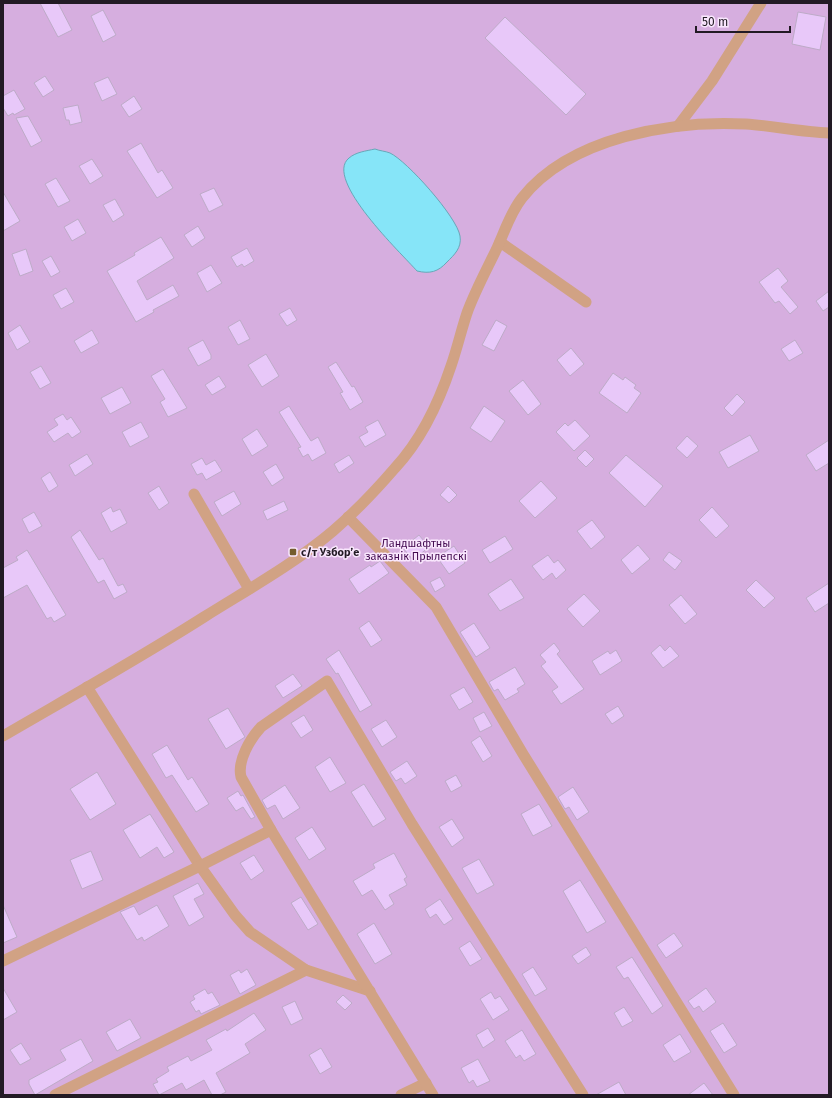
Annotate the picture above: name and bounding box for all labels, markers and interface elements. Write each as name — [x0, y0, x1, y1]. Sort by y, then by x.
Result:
scale bar — [696, 8, 790, 34]
text: 50 m — [702, 15, 728, 29]
park label: Ландшафтны заказнік Прылепскі — [365, 537, 467, 563]
place label: с/т Узборʼе — [301, 546, 359, 559]
marker: с/т Узборʼе — [288, 547, 298, 557]

